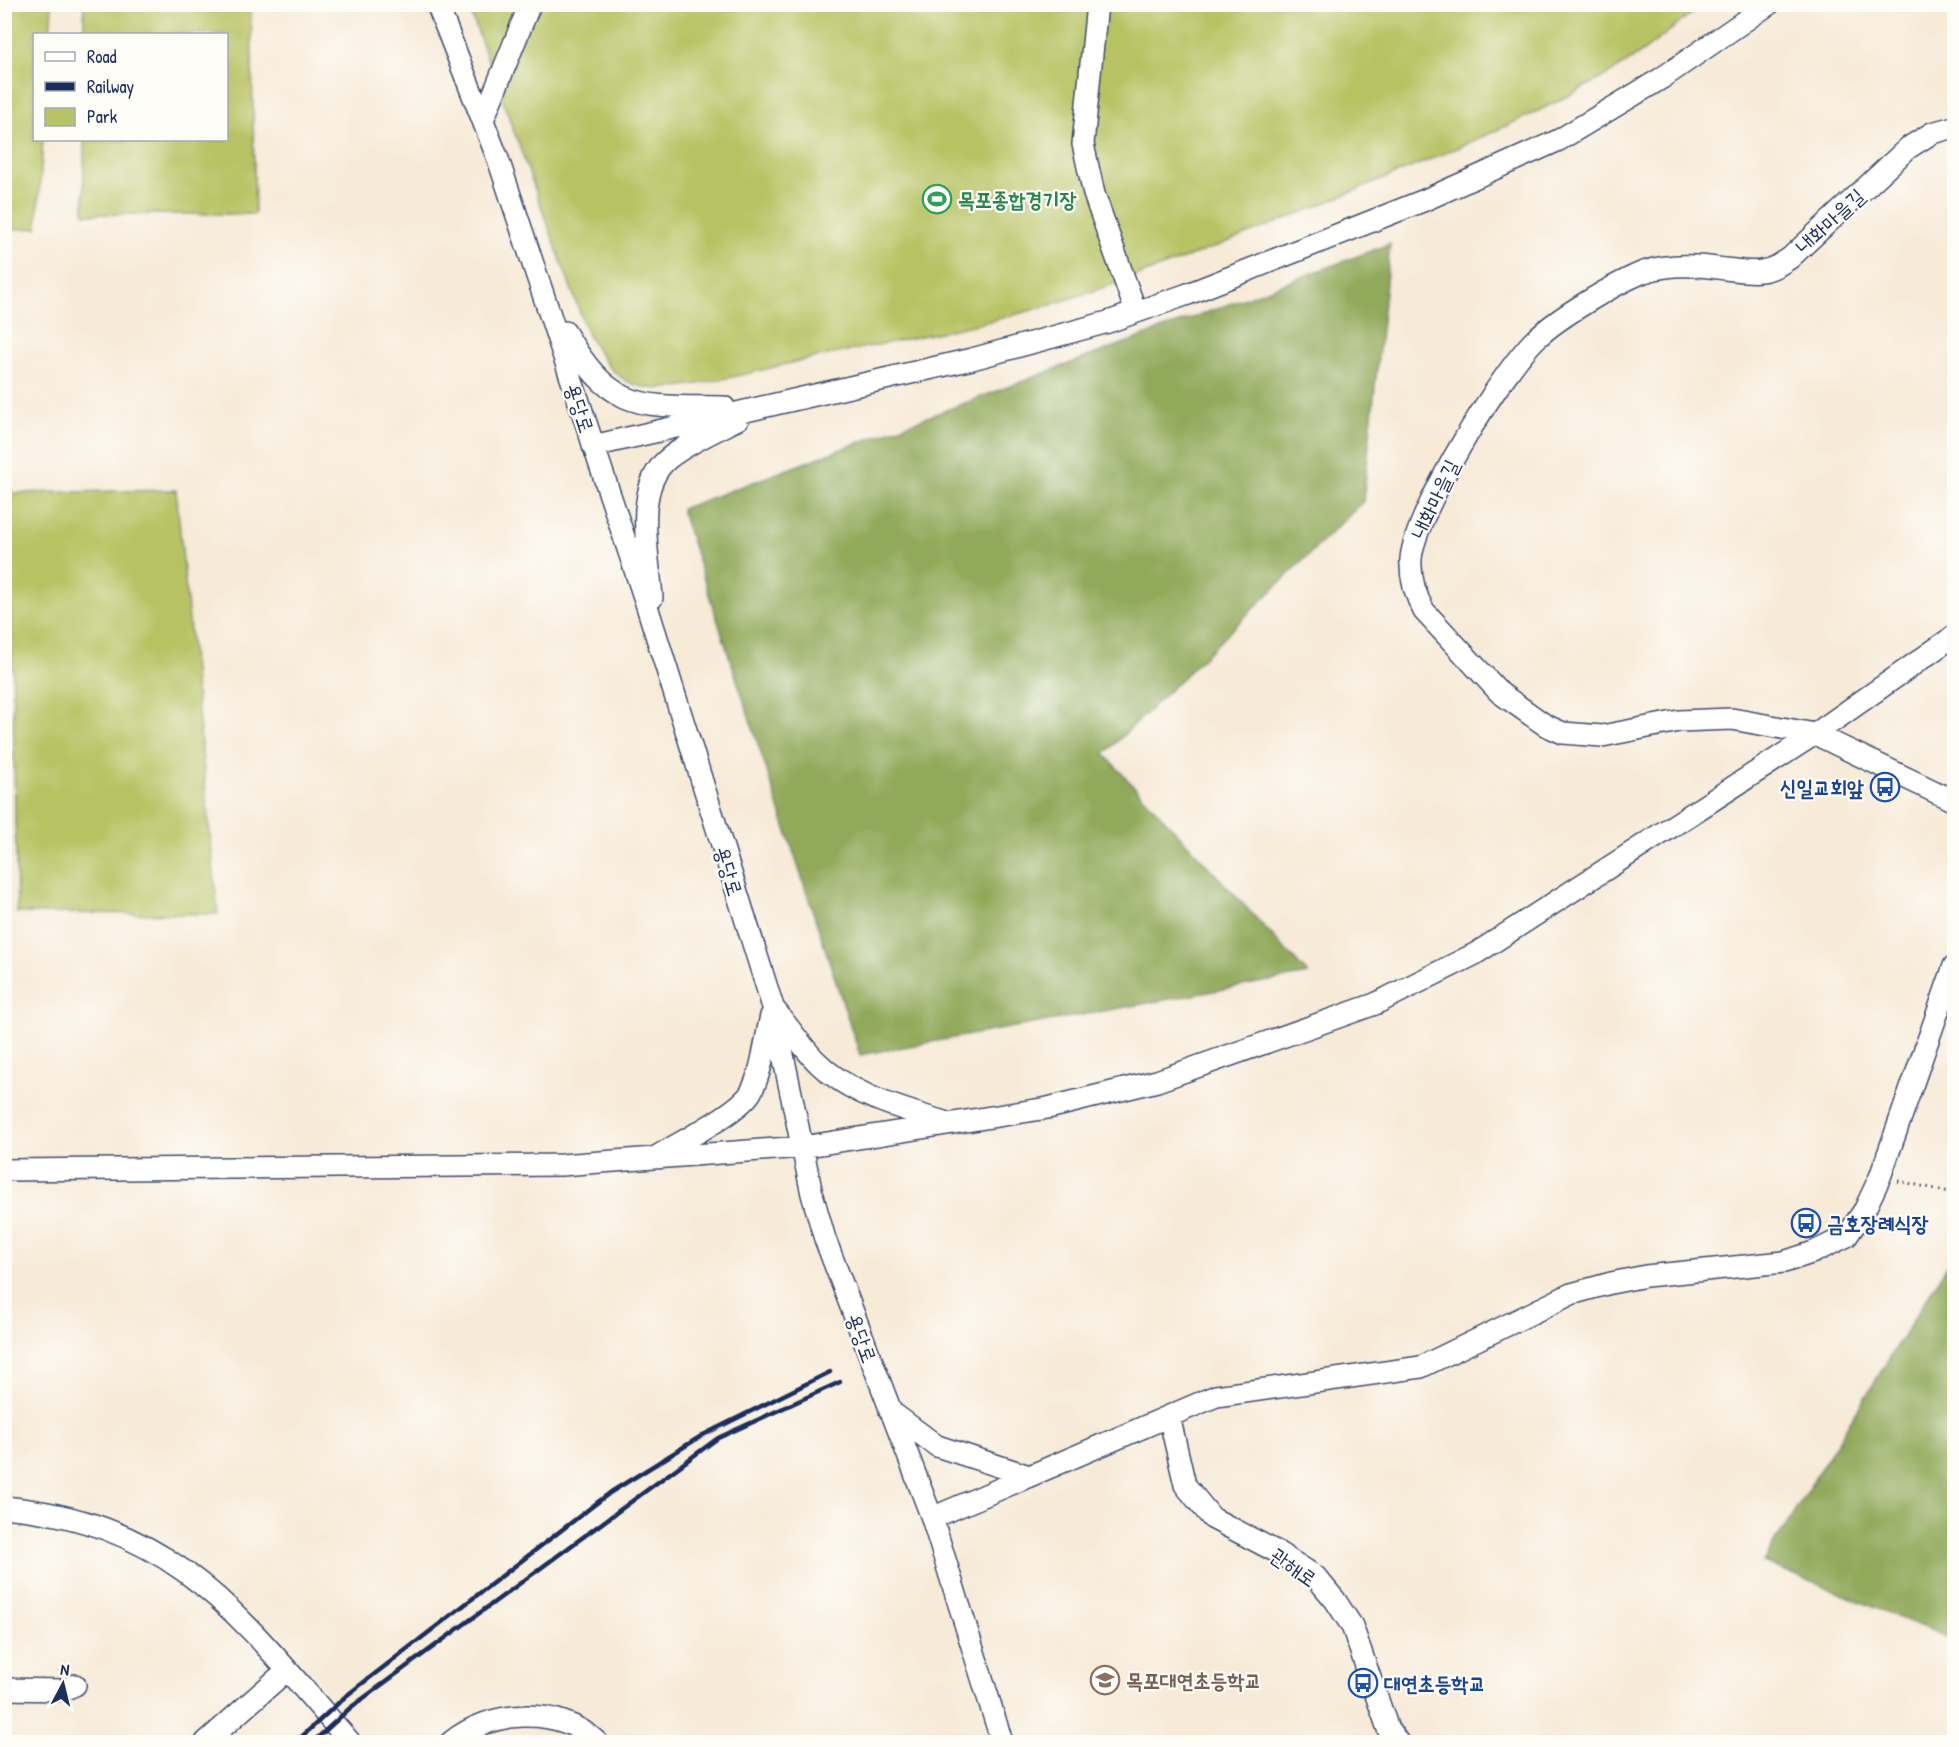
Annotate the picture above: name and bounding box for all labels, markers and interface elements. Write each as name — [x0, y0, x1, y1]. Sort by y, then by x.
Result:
legend — [33, 33, 228, 141]
text: Road — [87, 44, 117, 69]
text: Railway — [87, 74, 134, 99]
text: Park — [87, 104, 118, 129]
street label: 내화마을길 — [1789, 182, 1871, 260]
sports icon: 목포종합경기장 — [921, 183, 953, 215]
place label: 목포종합경기장 — [958, 185, 1076, 214]
street label: 용당로 — [558, 379, 602, 437]
street label: 내화마을길 — [1404, 454, 1466, 543]
bus stop icon: 신일교회앞 — [1869, 771, 1901, 803]
place label: 신일교회앞 — [1780, 773, 1864, 802]
street label: 용당로 — [708, 843, 750, 899]
bus stop icon: 금호장례식장 — [1790, 1207, 1822, 1239]
place label: 금호장례식장 — [1827, 1209, 1928, 1238]
street label: 용당로 — [840, 1309, 884, 1367]
street label: 관해로 — [1265, 1541, 1323, 1593]
north arrow — [33, 1654, 93, 1714]
text: N — [59, 1658, 71, 1681]
school or university icon: 목포대연초등학교 — [1089, 1664, 1121, 1696]
place label: 목포대연초등학교 — [1126, 1666, 1261, 1695]
bus stop icon: 대연초등학교 — [1347, 1667, 1379, 1699]
place label: 대연초등학교 — [1384, 1669, 1485, 1698]

